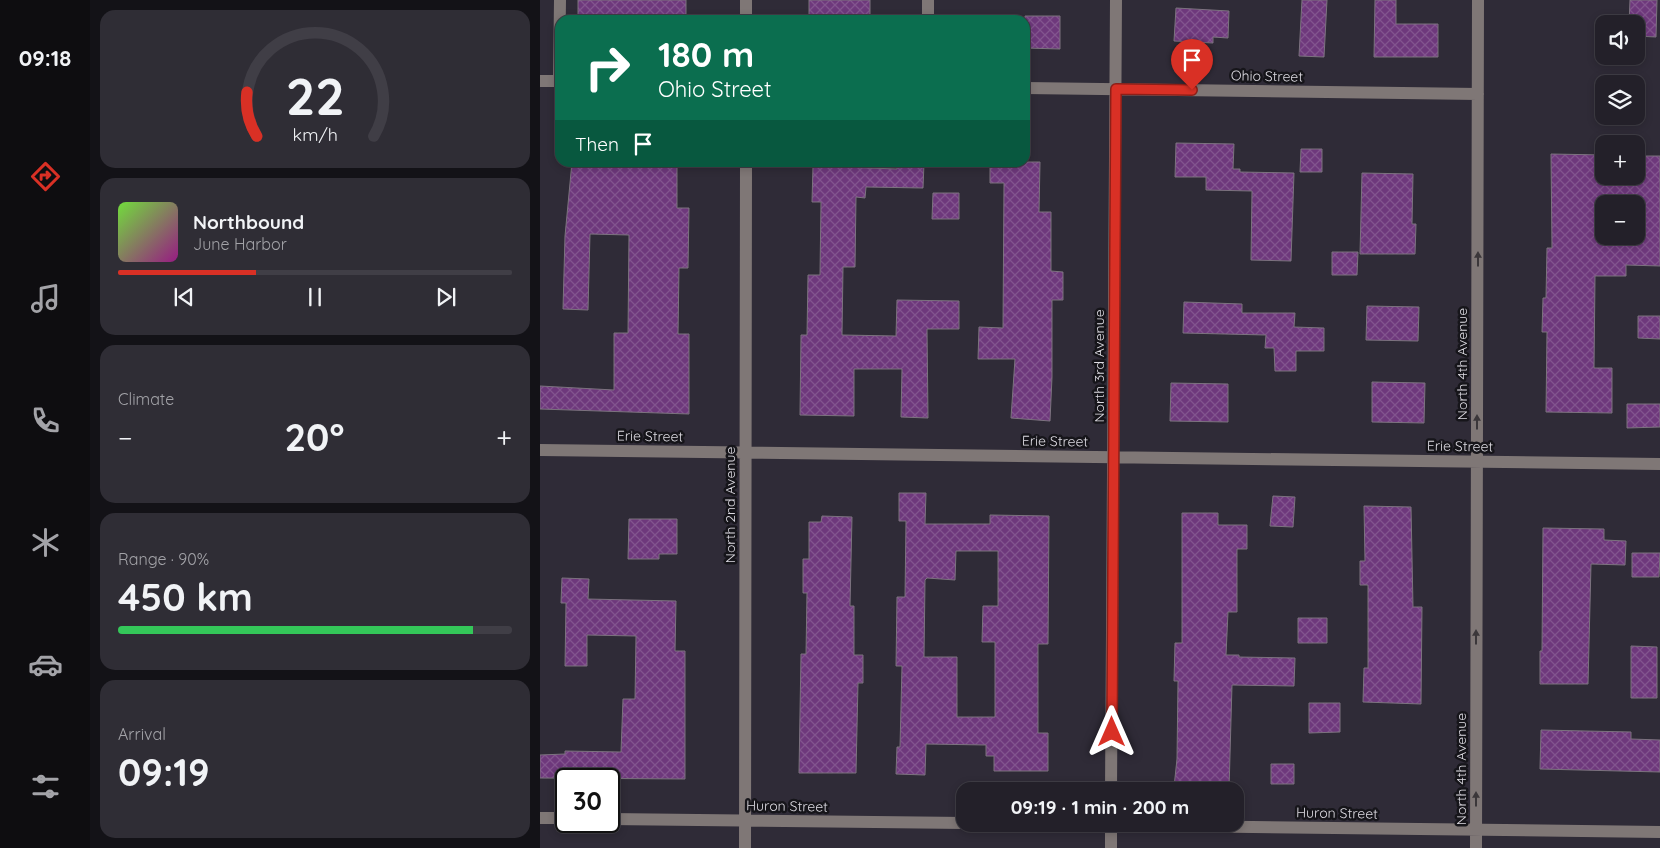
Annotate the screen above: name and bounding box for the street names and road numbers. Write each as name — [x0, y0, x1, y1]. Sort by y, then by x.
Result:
street label: Ohio Street — [1231, 66, 1304, 86]
street label: North 4th Avenue — [1453, 308, 1471, 420]
street label: North 3rd Avenue — [1090, 309, 1108, 423]
street label: Erie Street — [617, 426, 684, 446]
street label: Erie Street — [1022, 431, 1089, 451]
street label: Erie Street — [1427, 436, 1494, 456]
street label: North 2nd Avenue — [721, 447, 739, 563]
street label: North 4th Avenue — [1452, 713, 1470, 825]
street label: Huron Street — [746, 796, 828, 816]
street label: Huron Street — [1296, 803, 1378, 823]

